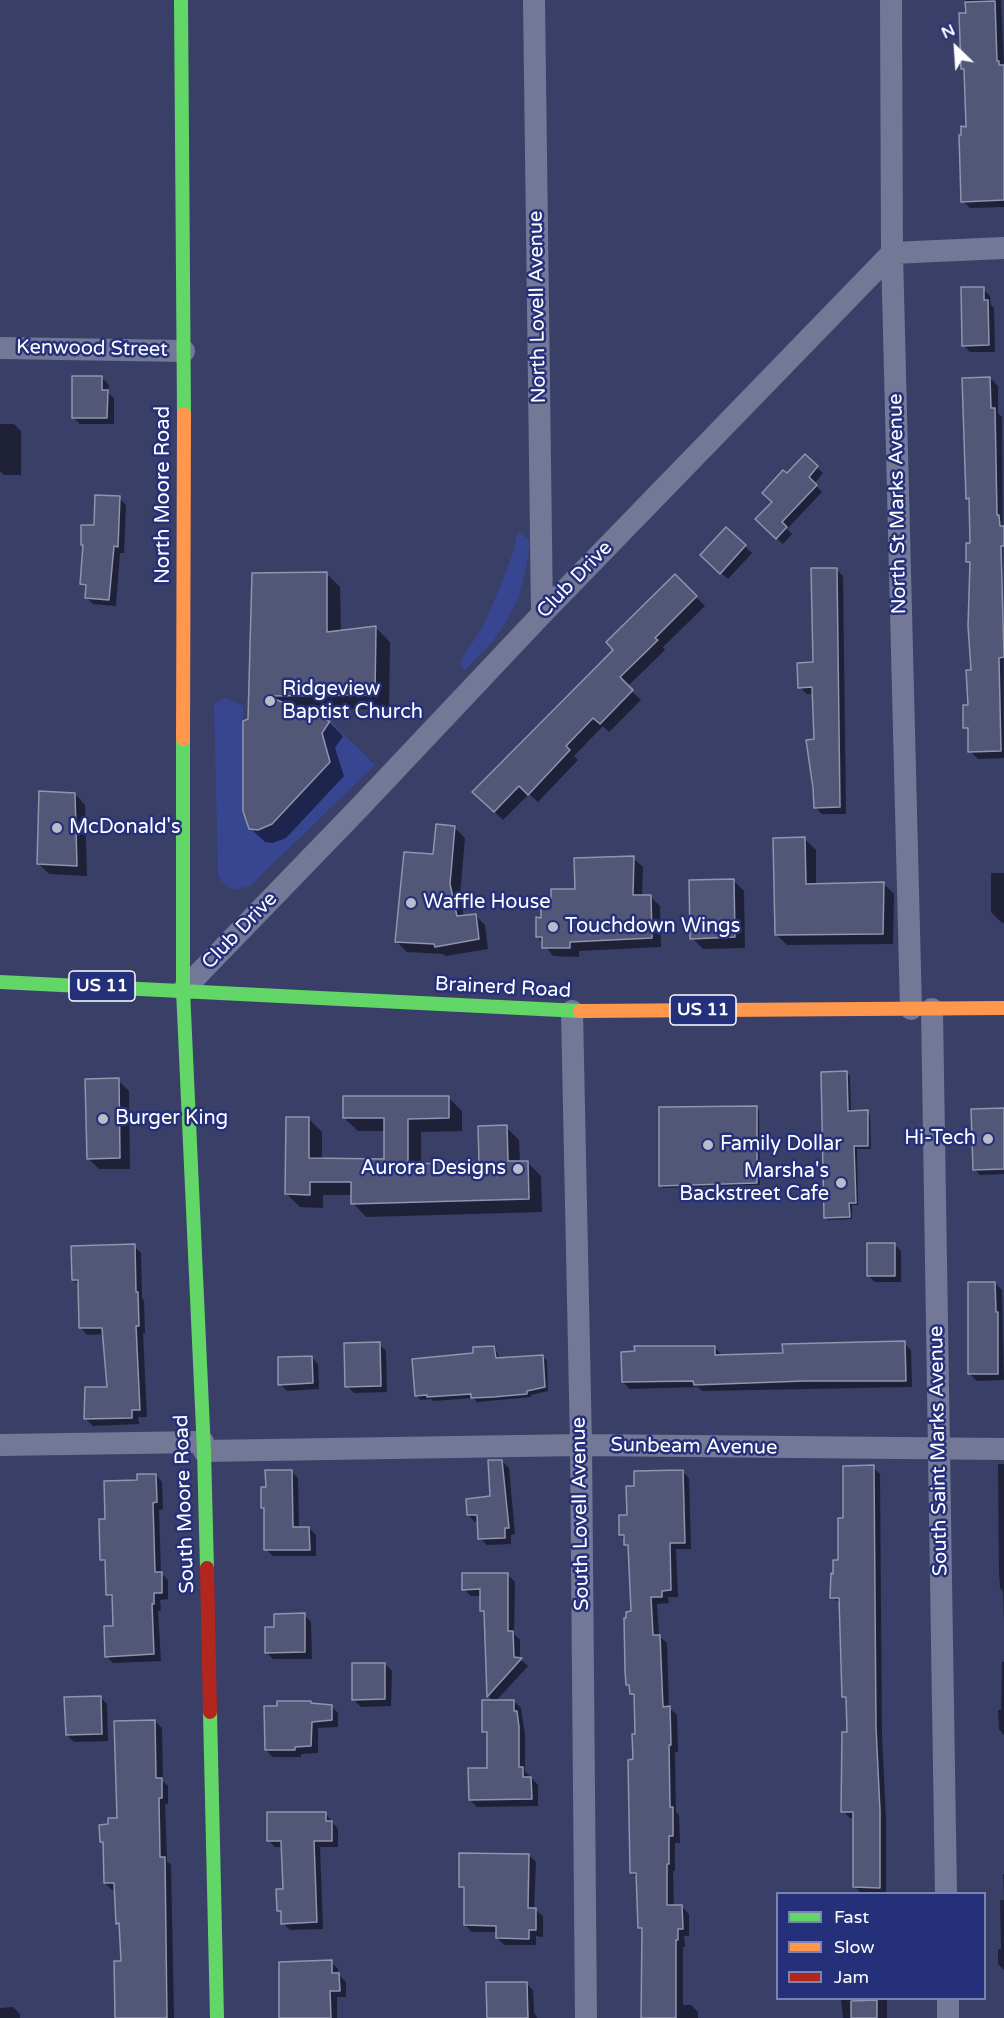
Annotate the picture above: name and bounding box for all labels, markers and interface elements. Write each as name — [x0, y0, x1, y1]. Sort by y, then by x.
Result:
north arrow — [926, 18, 986, 78]
text: N — [938, 20, 958, 43]
street label: North Lovell Avenue — [524, 210, 552, 404]
street label: Kenwood Street — [16, 336, 168, 362]
street label: North St Marks Avenue — [884, 393, 912, 615]
street label: North Moore Road — [152, 406, 176, 584]
street label: Club Drive — [532, 536, 618, 624]
place label: Ridgeview Baptist Church — [282, 678, 423, 725]
marker: Ridgeview Baptist Church — [263, 694, 277, 708]
place label: McDonald's — [69, 816, 181, 840]
marker: McDonald's — [50, 821, 64, 835]
street label: Club Drive — [197, 887, 283, 975]
place label: Waffle House — [423, 891, 551, 915]
marker: Waffle House — [404, 896, 418, 910]
place label: Touchdown Wings — [565, 915, 740, 939]
marker: Touchdown Wings — [546, 920, 560, 934]
road number: US 11 — [69, 971, 135, 1001]
street label: Brainerd Road — [434, 972, 572, 1004]
road number: US 11 — [670, 995, 736, 1025]
place label: Burger King — [115, 1107, 228, 1131]
marker: Burger King — [96, 1112, 110, 1126]
place label: Hi-Tech — [904, 1127, 976, 1151]
marker: Hi-Tech — [981, 1132, 995, 1146]
place label: Family Dollar — [720, 1133, 842, 1157]
marker: Family Dollar — [701, 1138, 715, 1152]
place label: Aurora Designs — [361, 1157, 506, 1181]
place label: Marsha's Backstreet Cafe — [679, 1160, 829, 1207]
marker: Aurora Designs — [511, 1162, 525, 1176]
marker: Marsha's Backstreet Cafe — [834, 1176, 848, 1190]
street label: South Saint Marks Avenue — [925, 1326, 953, 1576]
street label: South Moore Road — [170, 1414, 200, 1594]
street label: South Lovell Avenue — [567, 1417, 595, 1611]
street label: Sunbeam Avenue — [610, 1434, 778, 1460]
legend — [776, 1892, 986, 2000]
text: Fast — [834, 1906, 869, 1928]
text: Slow — [834, 1936, 875, 1958]
text: Jam — [834, 1966, 869, 1988]

